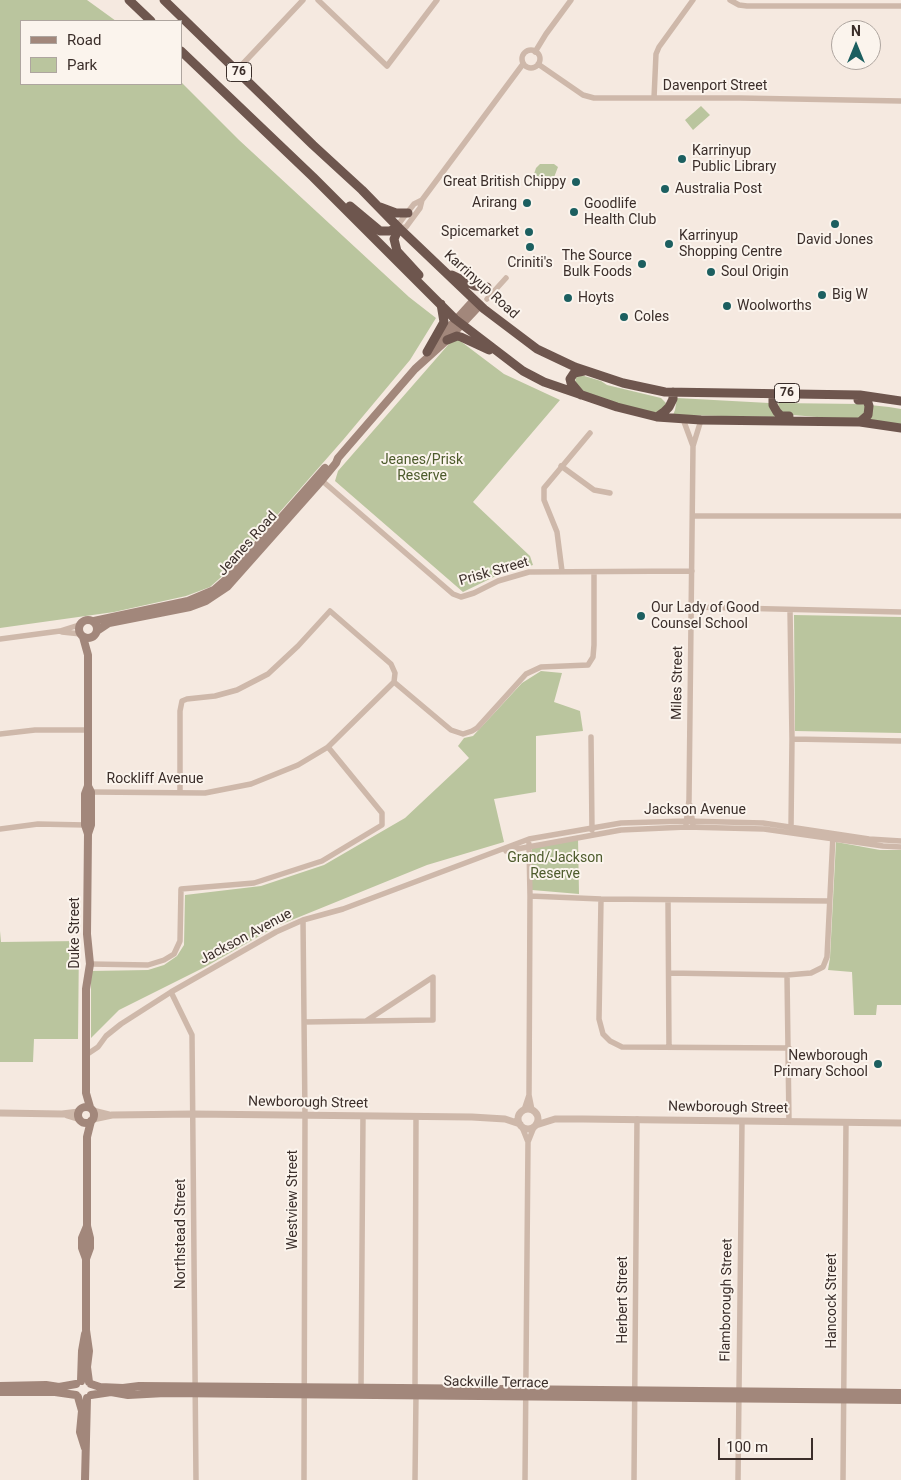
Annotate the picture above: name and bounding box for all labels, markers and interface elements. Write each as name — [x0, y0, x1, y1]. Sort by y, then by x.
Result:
legend — [20, 20, 182, 85]
north arrow — [831, 20, 881, 70]
text: N — [851, 23, 861, 39]
text: Road — [67, 31, 101, 49]
text: Park — [67, 56, 97, 74]
road number: 76 — [226, 62, 252, 82]
street label: Davenport Street — [663, 78, 767, 94]
place label: Karrinyup Public Library — [692, 143, 776, 176]
marker: Karrinyup Public Library — [676, 153, 688, 165]
place label: Great British Chippy — [443, 174, 566, 190]
marker: Great British Chippy — [570, 176, 582, 188]
place label: Australia Post — [675, 181, 762, 197]
marker: Australia Post — [659, 183, 671, 195]
place label: Arirang — [472, 195, 517, 211]
place label: Goodlife Health Club — [584, 196, 656, 228]
marker: Arirang — [521, 197, 533, 209]
marker: Goodlife Health Club — [568, 206, 580, 218]
marker: David Jones — [829, 218, 841, 230]
place label: Spicemarket — [441, 224, 519, 240]
marker: Spicemarket — [523, 226, 535, 238]
place label: Karrinyup Shopping Centre — [679, 228, 782, 260]
place label: David Jones — [797, 232, 873, 248]
marker: Karrinyup Shopping Centre — [663, 238, 675, 250]
marker: Criniti's — [524, 241, 536, 253]
street label: Karrinyup Road — [440, 247, 522, 323]
place label: The Source Bulk Foods — [562, 248, 632, 280]
place label: Criniti's — [507, 255, 553, 271]
marker: The Source Bulk Foods — [636, 258, 648, 270]
place label: Soul Origin — [721, 264, 789, 280]
marker: Soul Origin — [705, 266, 717, 278]
place label: Big W — [832, 287, 868, 303]
marker: Big W — [816, 289, 828, 301]
place label: Hoyts — [578, 290, 614, 306]
marker: Hoyts — [562, 292, 574, 304]
place label: Woolworths — [737, 298, 812, 314]
marker: Woolworths — [721, 300, 733, 312]
place label: Coles — [634, 309, 669, 325]
marker: Coles — [618, 311, 630, 323]
road number: 76 — [774, 383, 800, 402]
park label: Jeanes/Prisk Reserve — [381, 452, 463, 484]
street label: Jeanes Road — [215, 508, 281, 580]
street label: Prisk Street — [457, 554, 531, 590]
place label: Our Lady of Good Counsel School — [651, 600, 759, 632]
marker: Our Lady of Good Counsel School — [635, 610, 647, 622]
street label: Miles Street — [669, 646, 687, 720]
street label: Rockliff Avenue — [107, 771, 203, 787]
street label: Jackson Avenue — [644, 802, 746, 818]
park label: Grand/Jackson Reserve — [507, 850, 603, 882]
street label: Duke Street — [67, 897, 83, 969]
street label: Jackson Avenue — [197, 906, 295, 968]
place label: Newborough Primary School — [773, 1048, 868, 1080]
marker: Newborough Primary School — [872, 1058, 884, 1070]
street label: Newborough Street — [248, 1094, 368, 1112]
street label: Newborough Street — [668, 1099, 788, 1117]
street label: Westview Street — [285, 1150, 301, 1250]
street label: Northstead Street — [173, 1179, 189, 1289]
street label: Flamborough Street — [718, 1238, 736, 1362]
street label: Hancock Street — [824, 1253, 840, 1349]
street label: Herbert Street — [615, 1256, 631, 1344]
street label: Sackville Terrace — [443, 1374, 549, 1392]
scale bar — [721, 1428, 816, 1460]
text: 100 m — [726, 1438, 768, 1456]

